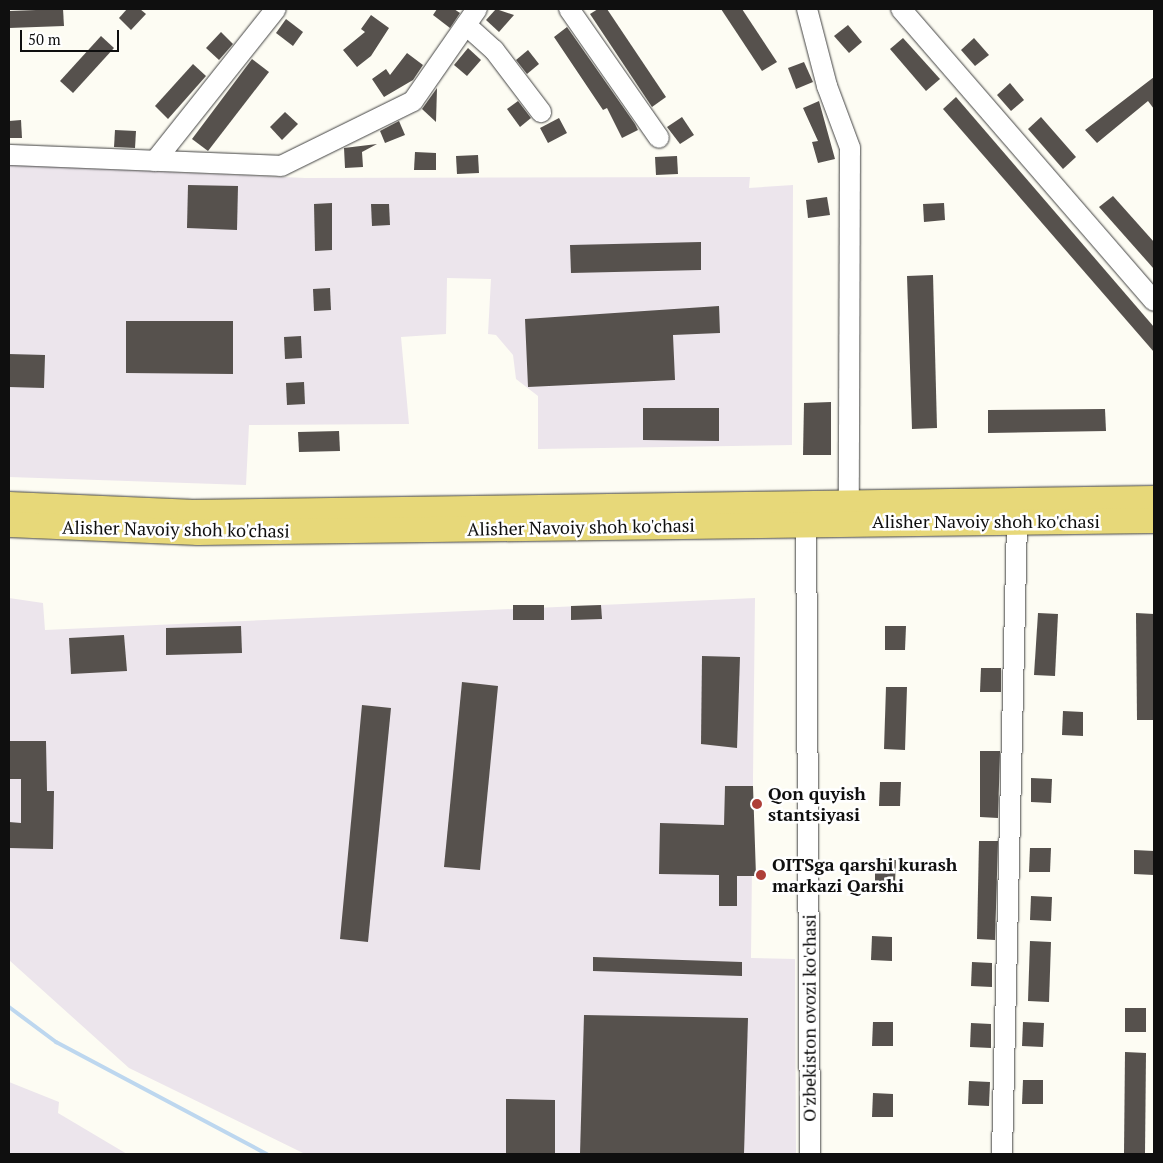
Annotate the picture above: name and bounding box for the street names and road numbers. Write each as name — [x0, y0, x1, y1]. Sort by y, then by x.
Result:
street label: Alisher Navoiy shoh ko'chasi — [872, 510, 1100, 532]
street label: Alisher Navoiy shoh ko'chasi — [467, 514, 695, 540]
street label: Alisher Navoiy shoh ko'chasi — [62, 516, 290, 542]
street label: O'zbekiston ovozi ko'chasi — [798, 914, 820, 1122]

